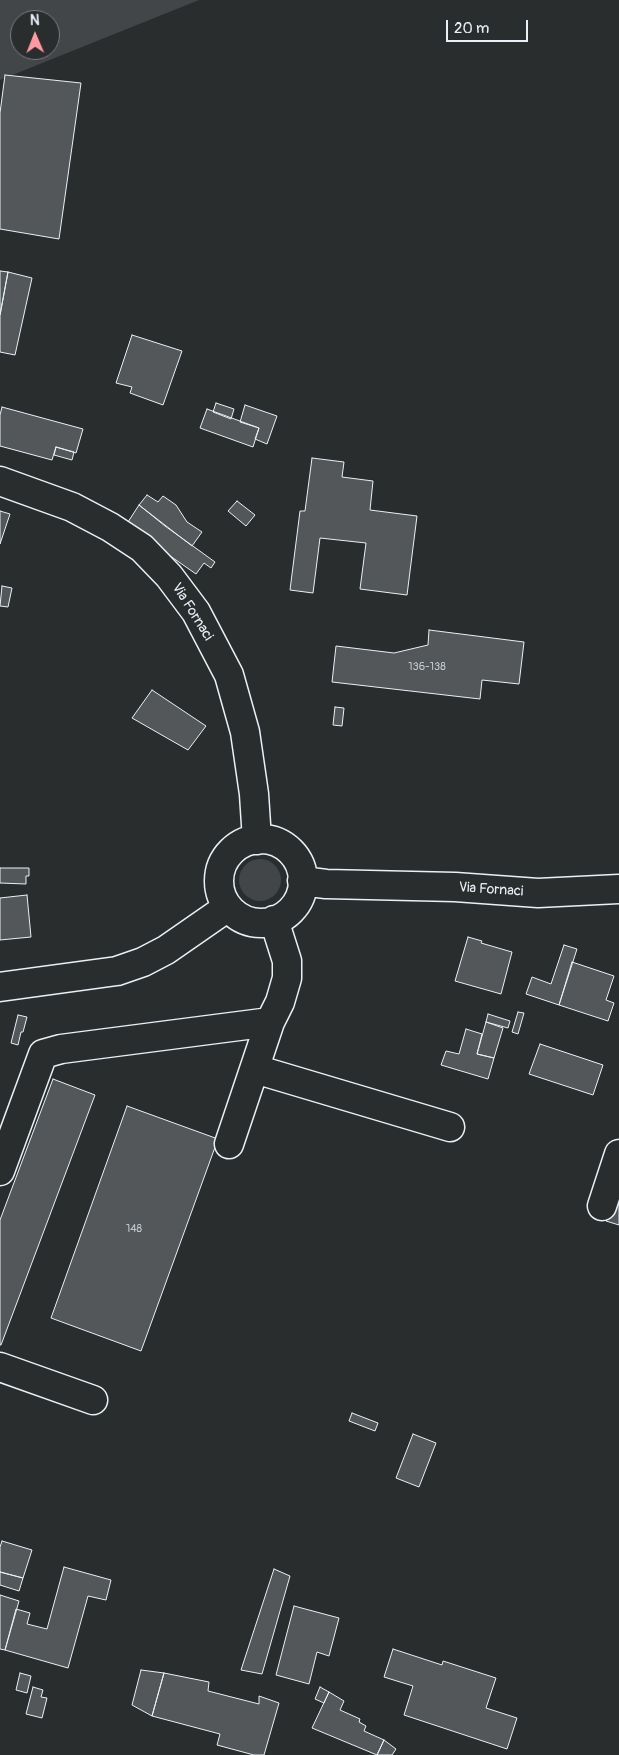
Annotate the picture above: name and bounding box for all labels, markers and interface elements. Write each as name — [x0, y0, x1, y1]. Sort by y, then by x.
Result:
north arrow — [10, 10, 60, 60]
scale bar — [449, 10, 532, 42]
text: N — [30, 12, 40, 29]
text: 20 m — [454, 19, 489, 38]
street label: Via Fornaci — [168, 580, 216, 644]
house number: 136-138 — [408, 660, 446, 674]
street label: Via Fornaci — [458, 879, 524, 901]
house number: 148 — [126, 1222, 142, 1236]

